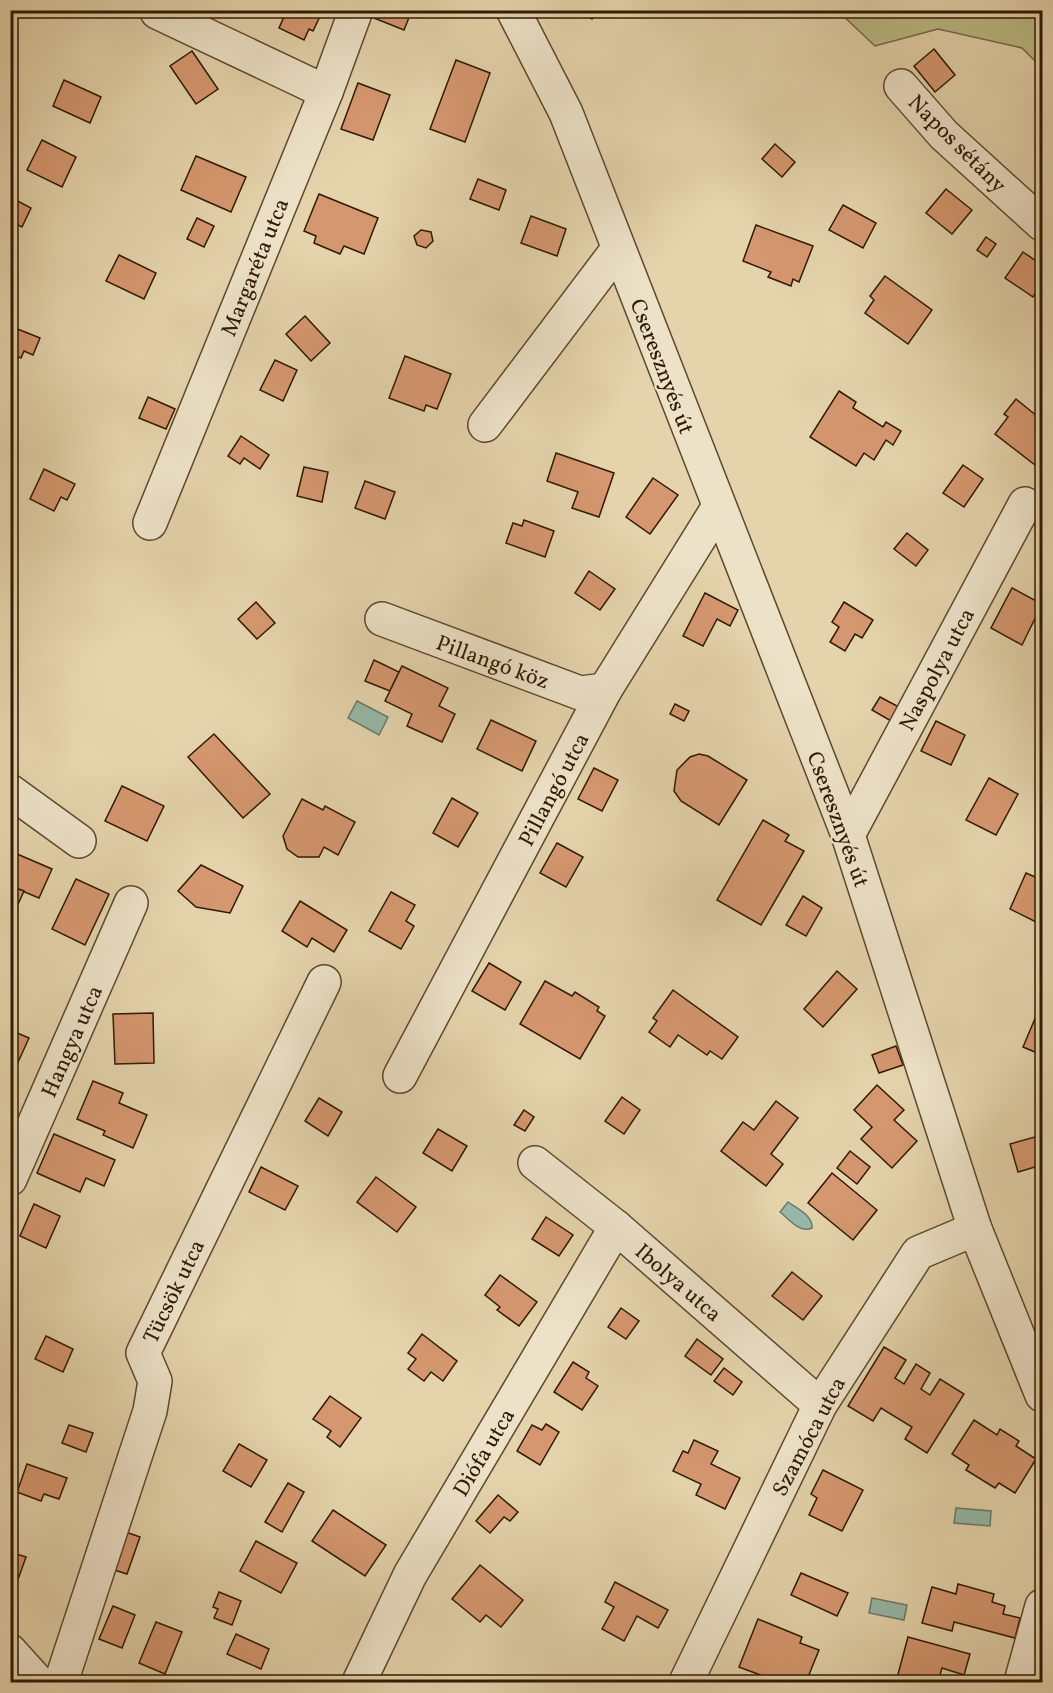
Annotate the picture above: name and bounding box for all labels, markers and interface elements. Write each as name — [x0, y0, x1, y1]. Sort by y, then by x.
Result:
street label: Napos sétány — [900, 89, 1013, 201]
street label: Margaréta utca — [215, 194, 298, 342]
street label: Cseresznyés út — [621, 295, 701, 439]
street label: Naspolya utca — [893, 603, 984, 737]
street label: Pillangó köz — [431, 629, 553, 698]
street label: Pillangó utca — [512, 728, 598, 853]
street label: Cseresznyés út — [798, 748, 876, 892]
street label: Hangya utca — [35, 981, 112, 1103]
street label: Tücsök utca — [137, 1235, 214, 1349]
street label: Ibolya utca — [627, 1237, 728, 1330]
street label: Szamóca utca — [766, 1372, 855, 1502]
street label: Diófa utca — [447, 1403, 524, 1503]

